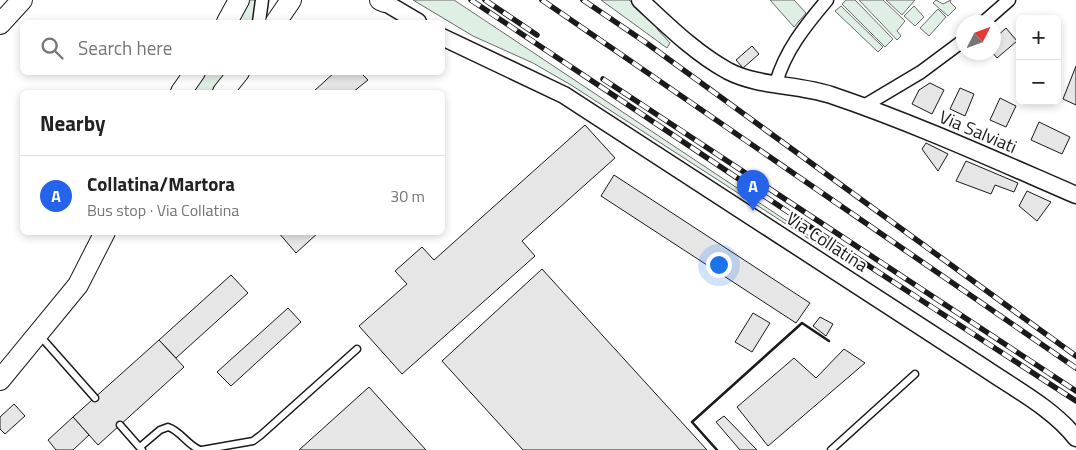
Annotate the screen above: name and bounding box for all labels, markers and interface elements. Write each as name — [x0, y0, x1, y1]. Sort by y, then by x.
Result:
north arrow — [956, 15, 1001, 60]
map controls — [1016, 15, 1061, 105]
button: + — [1016, 15, 1061, 60]
search box — [20, 20, 445, 75]
text: Search here — [78, 33, 172, 62]
icon: search — [38, 34, 66, 62]
button: − — [1016, 60, 1061, 105]
street label: Via Salviati — [935, 103, 1021, 160]
text: Nearby — [40, 107, 105, 139]
text: Collatina/Martora — [87, 169, 235, 198]
pin: A — [737, 170, 769, 211]
text: A — [51, 184, 61, 208]
text: 30 m — [390, 184, 425, 208]
text: Bus stop · Via Collatina — [87, 198, 239, 222]
street label: Via Collatina — [781, 205, 874, 278]
your location — [706, 252, 732, 278]

